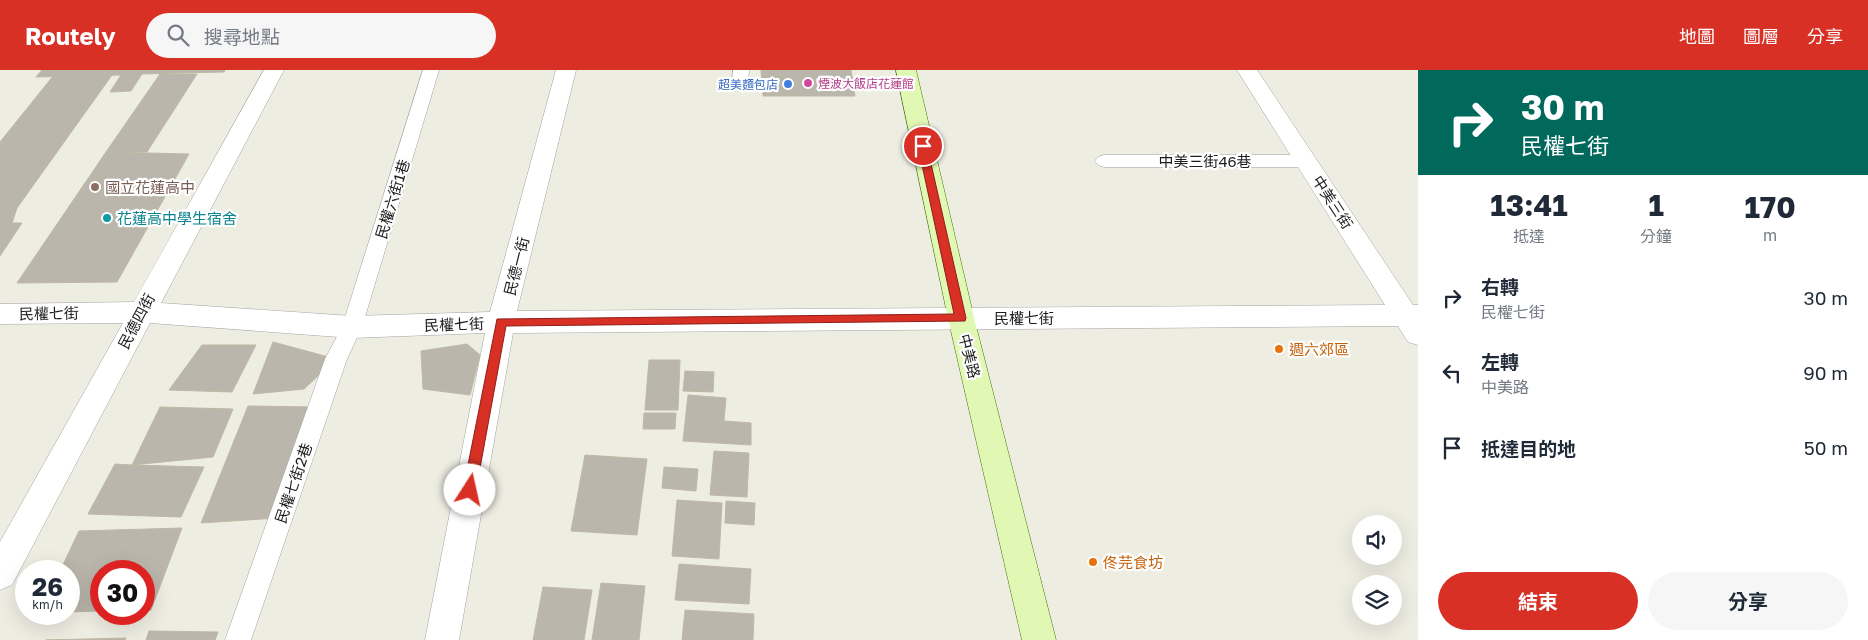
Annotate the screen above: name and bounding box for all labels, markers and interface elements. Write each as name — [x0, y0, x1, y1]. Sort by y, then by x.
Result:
search box — [146, 13, 496, 58]
text: Routely — [25, 21, 116, 50]
icon: search — [164, 21, 192, 49]
text: 搜尋地點 — [204, 25, 280, 48]
text: 地圖 — [1679, 25, 1715, 47]
text: 圖層 — [1743, 25, 1779, 47]
text: 分享 — [1807, 25, 1843, 47]
place label: 煙波大飯店花蓮館 — [818, 76, 914, 91]
place label: 超美麵包店 — [718, 77, 778, 92]
marker: 煙波大飯店花蓮館 — [802, 77, 814, 89]
marker: 超美麵包店 — [782, 78, 794, 90]
text: 30 m — [1521, 86, 1604, 128]
icon: right — [1438, 90, 1503, 155]
pin — [902, 125, 944, 167]
icon: arrive — [909, 132, 937, 160]
text: 民權七街 — [1521, 132, 1609, 159]
street label: 中美三街46巷 — [1158, 152, 1252, 170]
street label: 民權六街1巷 — [371, 157, 413, 241]
street label: 中美三街 — [1309, 172, 1357, 232]
place label: 國立花蓮高中 — [105, 178, 195, 196]
marker: 國立花蓮高中 — [89, 181, 101, 193]
text: 13:41 — [1490, 187, 1568, 223]
text: 1 — [1648, 187, 1664, 223]
text: 170 — [1744, 189, 1796, 225]
place label: 花蓮高中學生宿舍 — [117, 209, 237, 227]
marker: 花蓮高中學生宿舍 — [101, 212, 113, 224]
text: m — [1763, 225, 1777, 245]
text: 抵達 — [1513, 226, 1545, 246]
text: 分鐘 — [1640, 226, 1672, 246]
street label: 民德一街 — [500, 235, 532, 297]
text: 右轉 — [1481, 275, 1519, 298]
icon: right — [1438, 284, 1466, 312]
text: 30 m — [1804, 286, 1848, 309]
street label: 民德四街 — [114, 290, 158, 352]
text: 民權七街 — [1481, 302, 1545, 322]
street label: 民權七街 — [19, 303, 79, 323]
street label: 民權七街 — [994, 309, 1054, 327]
street label: 民權七街 — [424, 314, 484, 334]
street label: 中美路 — [956, 332, 984, 380]
place label: 週六郊區 — [1289, 340, 1349, 358]
marker: 週六郊區 — [1273, 343, 1285, 355]
text: 左轉 — [1481, 350, 1519, 373]
icon: left — [1438, 359, 1466, 387]
text: 90 m — [1803, 361, 1848, 384]
text: 中美路 — [1481, 377, 1529, 397]
icon: arrive — [1438, 434, 1466, 462]
text: 50 m — [1804, 436, 1848, 459]
text: 抵達目的地 — [1481, 437, 1576, 460]
street label: 民權七街2巷 — [271, 440, 315, 526]
position arrow — [443, 463, 495, 515]
map controls — [1352, 515, 1402, 625]
button: sound — [1352, 515, 1402, 565]
place label: 佟芫食坊 — [1103, 553, 1163, 571]
marker: 佟芫食坊 — [1087, 556, 1099, 568]
speed limit sign: 30 — [90, 560, 155, 625]
text: 26 — [32, 571, 63, 602]
button: 結束 — [1438, 572, 1638, 630]
button: 分享 — [1648, 572, 1848, 630]
button: layers — [1352, 575, 1402, 625]
text: km/h — [32, 597, 63, 612]

